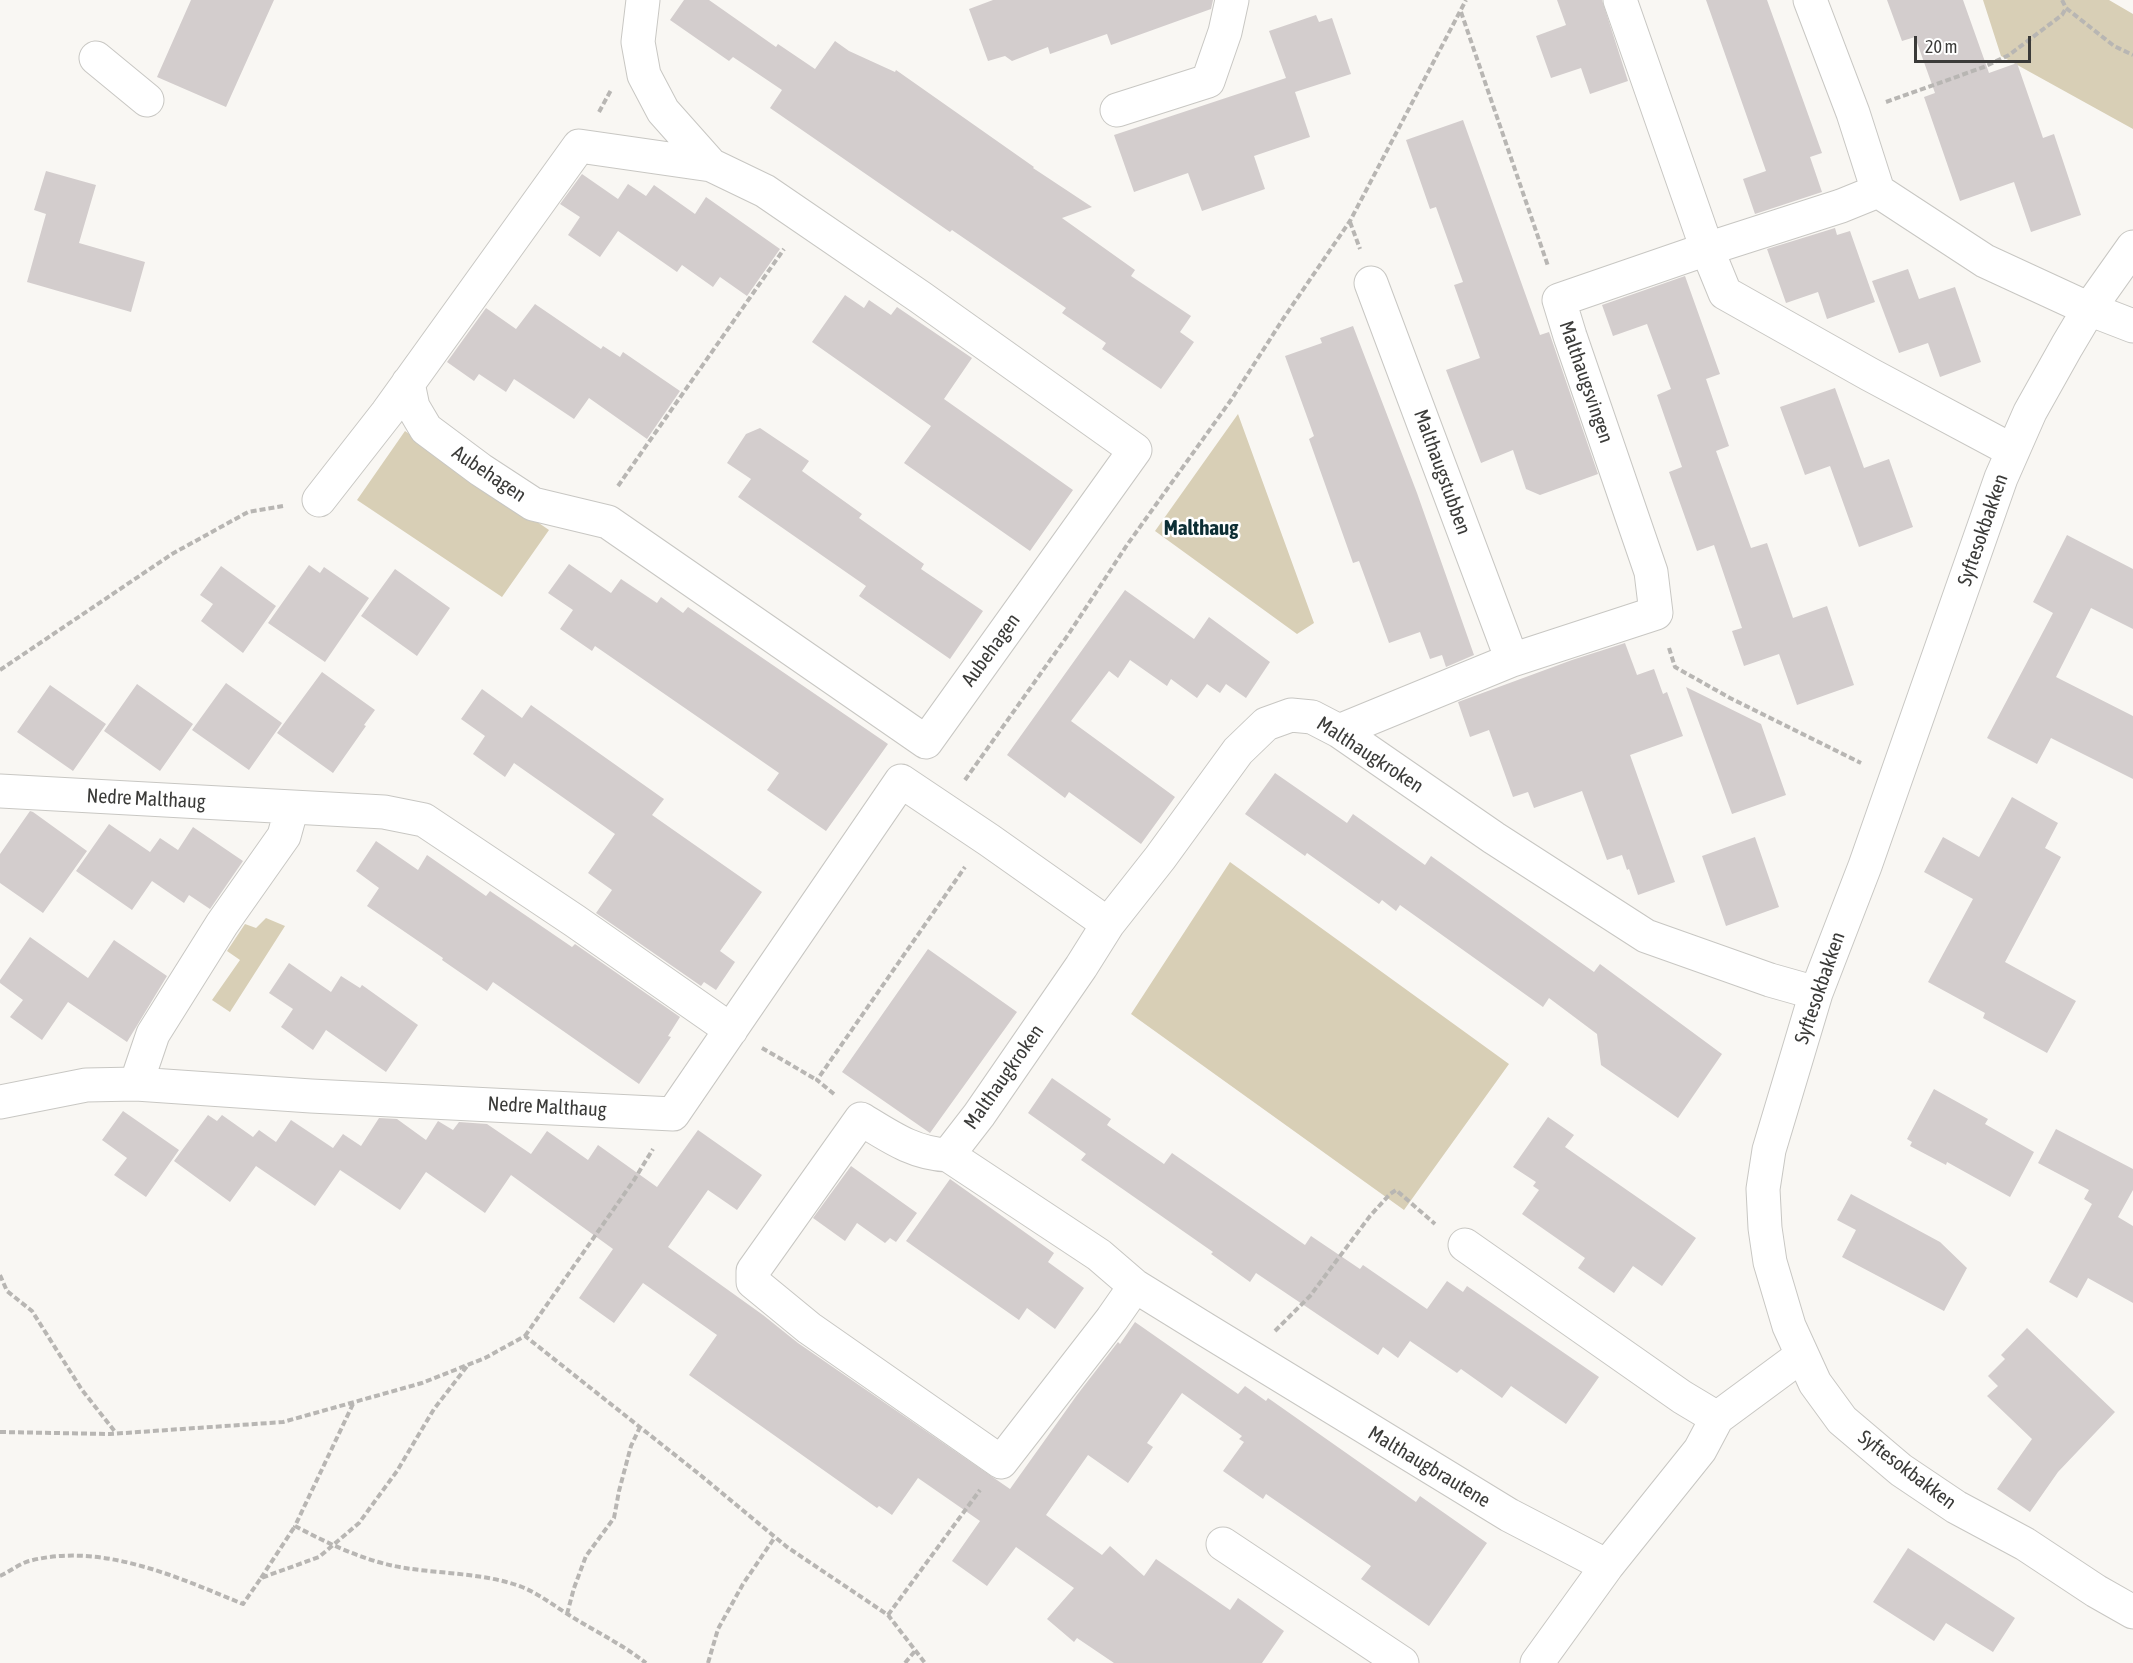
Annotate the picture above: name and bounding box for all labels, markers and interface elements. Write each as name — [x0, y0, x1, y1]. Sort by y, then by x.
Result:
scale bar — [1917, 24, 2034, 62]
text: 20 m — [1925, 36, 1957, 57]
street label: Malthaugsvingen — [1554, 318, 1618, 446]
street label: Malthaugstubben — [1408, 406, 1476, 538]
street label: Aubehagen — [447, 441, 531, 507]
street label: Syftesokbakken — [1953, 471, 2013, 589]
district label: Malthaug — [1164, 515, 1238, 541]
street label: Aubehagen — [957, 609, 1025, 691]
street label: Malthaugkroken — [1312, 712, 1428, 798]
street label: Nedre Malthaug — [86, 784, 206, 814]
street label: Syftesokbakken — [1790, 929, 1850, 1047]
street label: Malthaugkroken — [959, 1020, 1049, 1134]
street label: Nedre Malthaug — [487, 1092, 607, 1122]
street label: Malthaugbrautene — [1364, 1421, 1494, 1513]
street label: Syftesokbakken — [1853, 1425, 1961, 1515]

